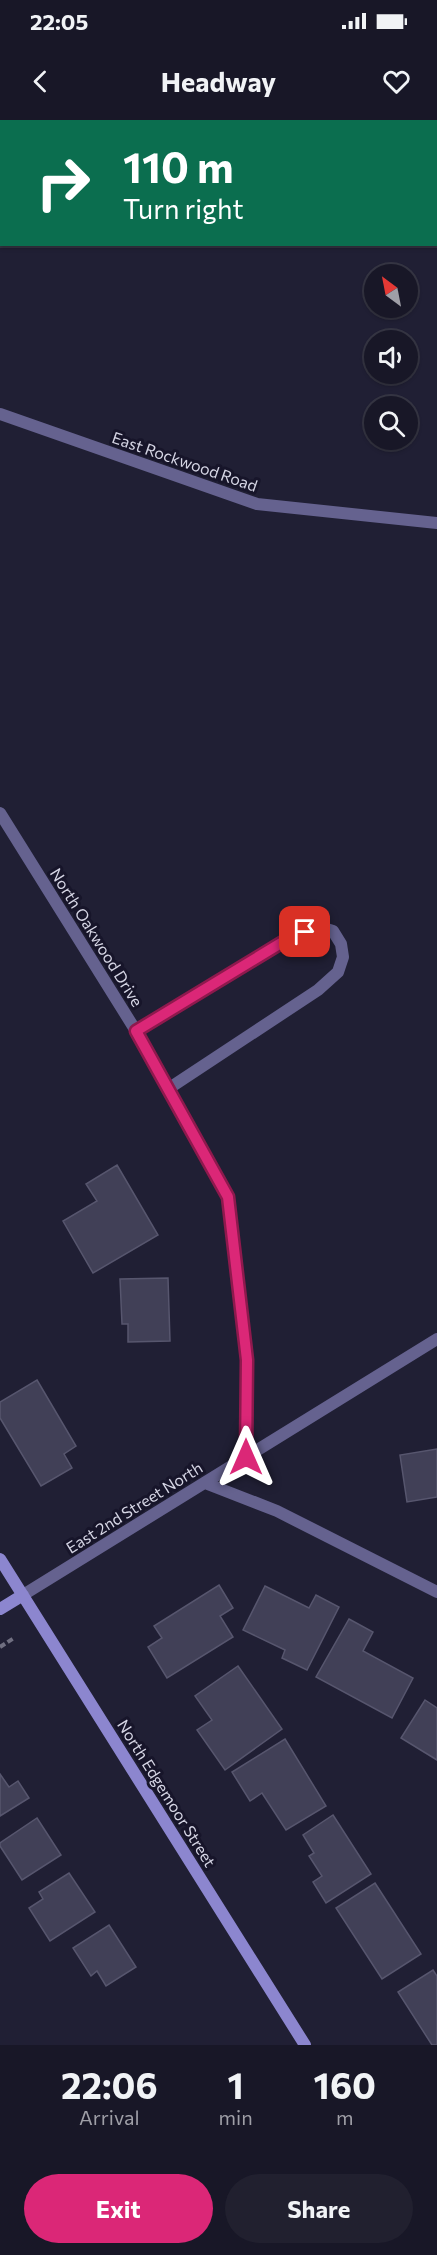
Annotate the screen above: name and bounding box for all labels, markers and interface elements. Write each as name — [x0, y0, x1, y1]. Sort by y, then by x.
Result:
text: 22:05 — [30, 8, 88, 35]
icon: back — [24, 65, 57, 98]
text: Headway — [161, 65, 276, 98]
icon: heart — [380, 65, 413, 98]
text: 110 m — [123, 140, 234, 192]
icon: right — [24, 144, 102, 222]
text: Turn right — [123, 192, 243, 225]
north arrow — [364, 264, 418, 318]
map controls — [364, 264, 418, 450]
button: sound — [364, 330, 418, 384]
button: search — [364, 396, 418, 450]
street label: East Rockwood Road — [110, 427, 260, 495]
street label: North Oakwood Drive — [47, 864, 147, 1010]
pin — [279, 906, 330, 957]
icon: arrive — [288, 915, 321, 948]
position arrow — [214, 1425, 278, 1489]
street label: East 2nd Street North — [62, 1457, 206, 1557]
street label: North Edgemoor Street — [114, 1716, 220, 1871]
text: 22:06 — [61, 2062, 158, 2106]
text: 1 — [227, 2062, 244, 2106]
text: 160 — [314, 2062, 376, 2106]
text: Arrival — [79, 2105, 140, 2129]
text: min — [219, 2105, 253, 2129]
text: m — [336, 2105, 354, 2129]
button: Exit — [24, 2174, 213, 2243]
button: Share — [225, 2174, 413, 2243]

